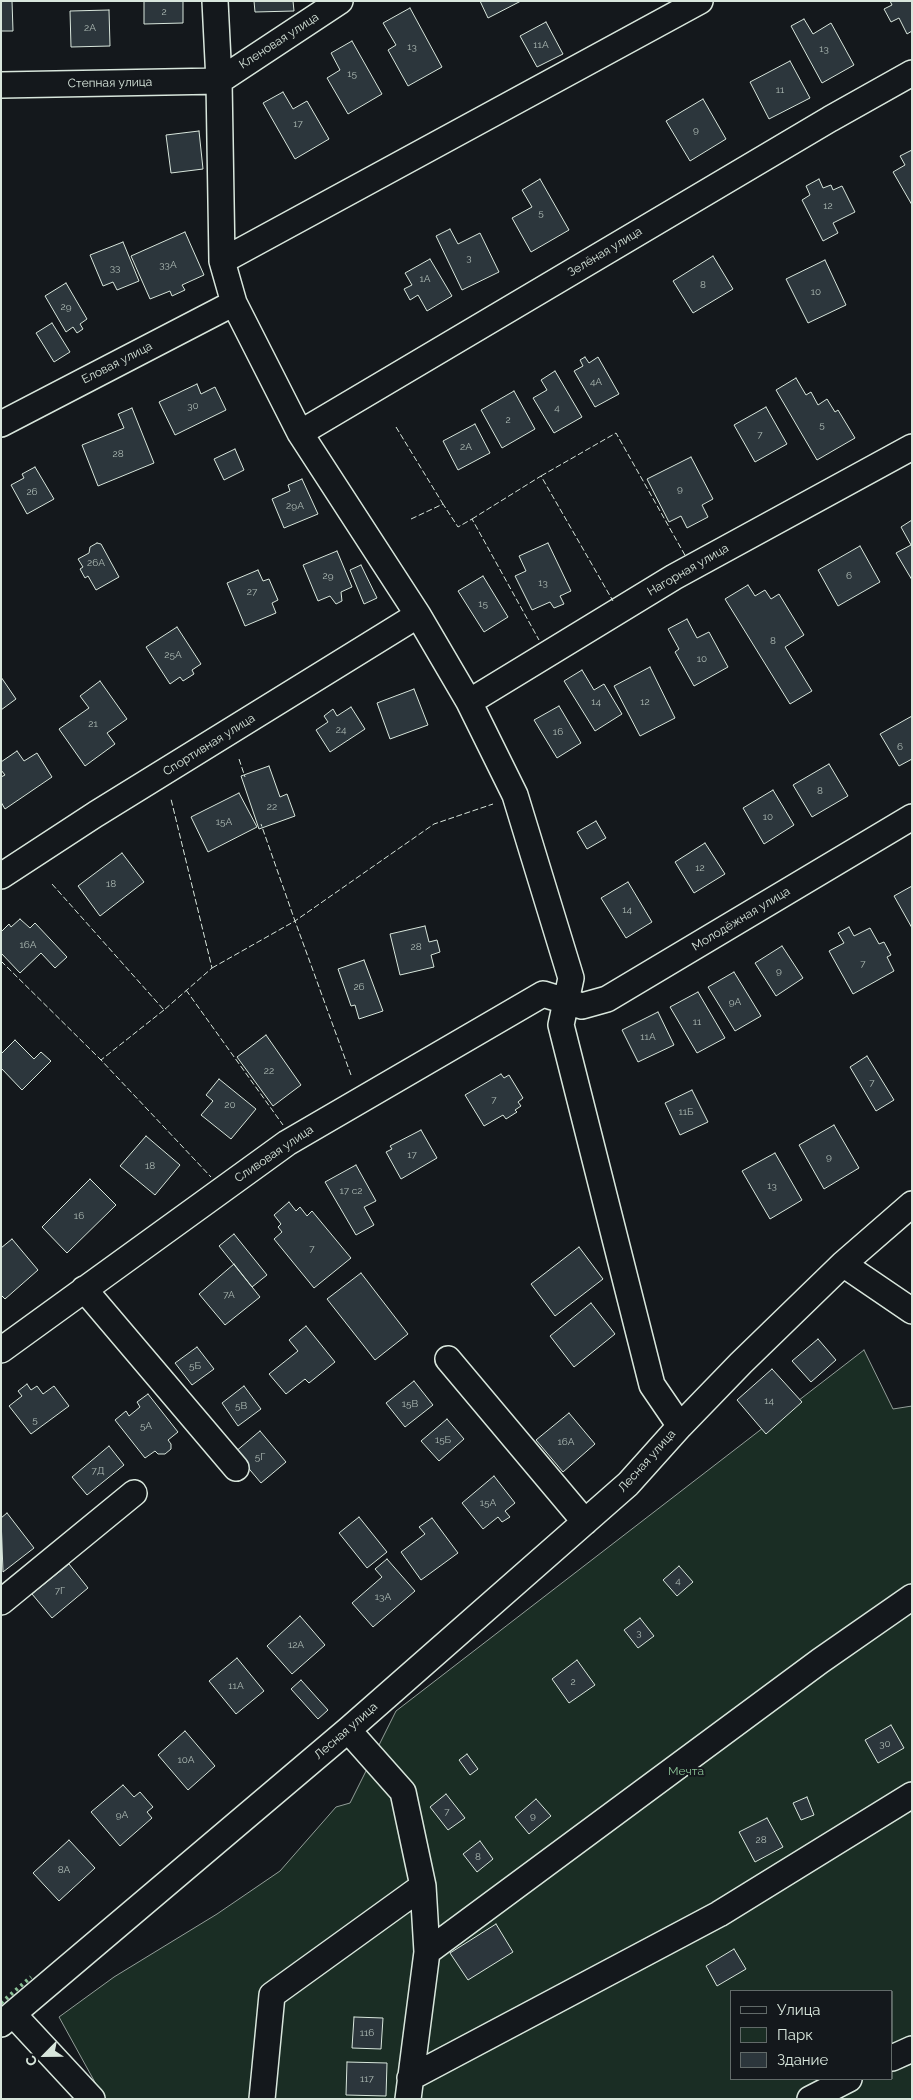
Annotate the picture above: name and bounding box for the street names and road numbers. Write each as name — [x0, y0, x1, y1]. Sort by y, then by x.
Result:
street label: Кленовая улица — [237, 10, 321, 72]
street label: Степная улица — [68, 75, 152, 91]
street label: Зелёная улица — [565, 224, 645, 280]
street label: Еловая улица — [79, 339, 155, 387]
street label: Нагорная улица — [645, 541, 731, 599]
street label: Спортивная улица — [160, 711, 258, 779]
street label: Молодёжная улица — [689, 884, 793, 954]
street label: Сливовая улица — [232, 1122, 316, 1186]
street label: Лесная улица — [615, 1427, 679, 1495]
street label: Лесная улица — [311, 1700, 381, 1762]

